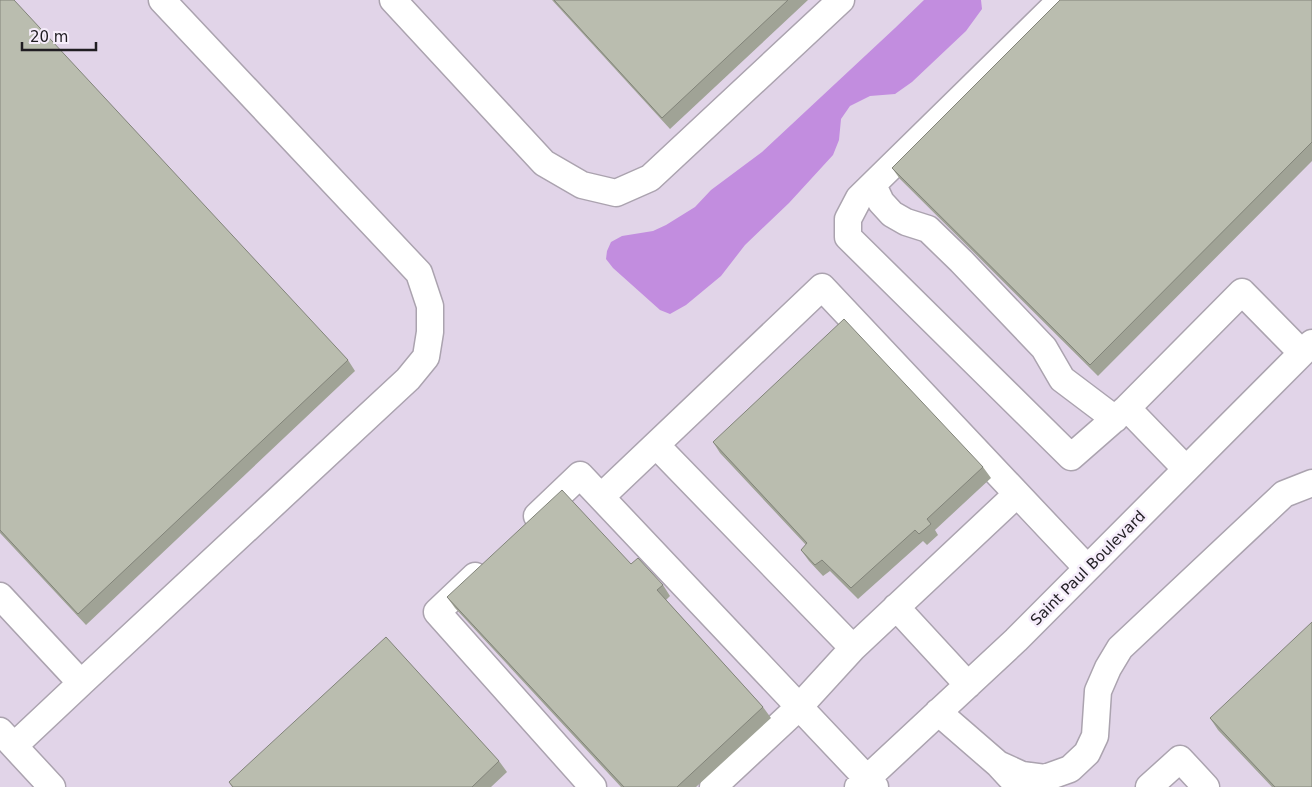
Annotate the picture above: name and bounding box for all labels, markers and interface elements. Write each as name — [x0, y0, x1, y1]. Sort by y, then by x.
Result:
scale bar — [22, 20, 96, 52]
text: 20 m — [30, 28, 68, 46]
street label: Saint Paul Boulevard — [1027, 507, 1149, 629]

